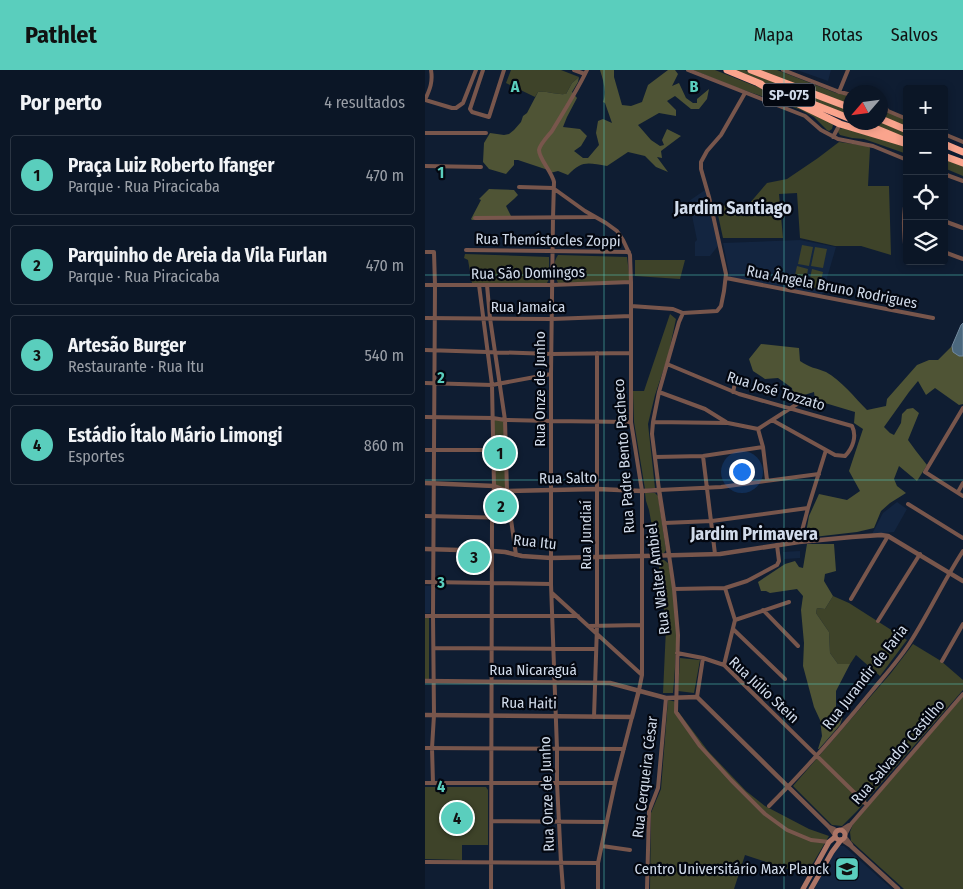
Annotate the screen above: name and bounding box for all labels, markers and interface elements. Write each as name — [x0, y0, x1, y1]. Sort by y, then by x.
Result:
text: Pathlet — [25, 21, 97, 49]
text: Mapa — [754, 24, 794, 46]
text: Rotas — [822, 24, 863, 46]
text: Salvos — [891, 24, 938, 46]
text: A — [510, 77, 520, 96]
text: B — [690, 77, 699, 96]
road number: SP-075 — [763, 84, 815, 106]
north arrow — [843, 85, 888, 130]
map controls — [903, 85, 948, 265]
button: + — [903, 85, 948, 130]
text: Por perto — [20, 90, 102, 116]
text: 4 resultados — [324, 93, 405, 112]
button: − — [903, 130, 948, 175]
text: Praça Luiz Roberto Ifanger — [68, 154, 274, 177]
text: 1 — [438, 163, 444, 182]
text: 1 — [34, 166, 40, 185]
text: 470 m — [366, 166, 404, 185]
button: locate — [903, 175, 948, 220]
text: Parque · Rua Piracicaba — [68, 177, 220, 196]
district label: Jardim Santiago — [673, 197, 792, 219]
button: layers — [903, 220, 948, 265]
street label: Rua Themístocles Zoppi — [475, 230, 621, 250]
text: Parquinho de Areia da Vila Furlan — [68, 244, 327, 267]
text: 2 — [33, 256, 41, 275]
text: 470 m — [366, 256, 404, 275]
street label: Rua Ângela Bruno Rodrigues — [745, 262, 919, 312]
street label: Rua São Domingos — [471, 263, 585, 283]
text: Parque · Rua Piracicaba — [68, 267, 220, 286]
street label: Rua Jamaica — [491, 298, 565, 316]
street label: Rua Onze de Junho — [531, 331, 549, 447]
text: Artesão Burger — [68, 334, 186, 357]
text: 3 — [33, 346, 41, 365]
text: 540 m — [365, 346, 404, 365]
text: Restaurante · Rua Itu — [68, 357, 204, 376]
text: 2 — [436, 368, 445, 387]
street label: Rua José Tozzato — [725, 368, 827, 415]
street label: Rua Padre Bento Pacheco — [610, 378, 638, 534]
text: Estádio Ítalo Mário Limongi — [68, 424, 282, 447]
pin: 1 — [484, 434, 516, 472]
text: 4 — [33, 436, 41, 455]
text: 860 m — [364, 436, 404, 455]
text: Esportes — [68, 447, 125, 466]
your location — [729, 459, 755, 485]
street label: Rua Salto — [539, 468, 597, 488]
pin: 2 — [485, 487, 517, 525]
street label: Rua Jundiaí — [577, 500, 595, 570]
street label: Rua Walter Ambiel — [642, 522, 674, 636]
district label: Jardim Primavera — [689, 523, 818, 545]
street label: Rua Itu — [512, 531, 558, 553]
pin: 3 — [458, 538, 490, 576]
text: 3 — [436, 573, 445, 592]
street label: Rua Jurandir de Faria — [819, 621, 911, 733]
street label: Rua Júlio Stein — [725, 653, 803, 727]
street label: Rua Nicaraguá — [489, 661, 577, 679]
street label: Rua Haiti — [501, 694, 557, 712]
street label: Rua Salvador Castilho — [847, 696, 949, 808]
street label: Rua Cerqueira César — [629, 714, 662, 839]
street label: Rua Onze de Junho — [536, 736, 558, 852]
text: 4 — [437, 777, 445, 796]
pin: 4 — [441, 799, 473, 837]
school or university icon: Centro Universitário Max Planck — [834, 856, 860, 882]
place label: Centro Universitário Max Planck — [635, 860, 829, 878]

